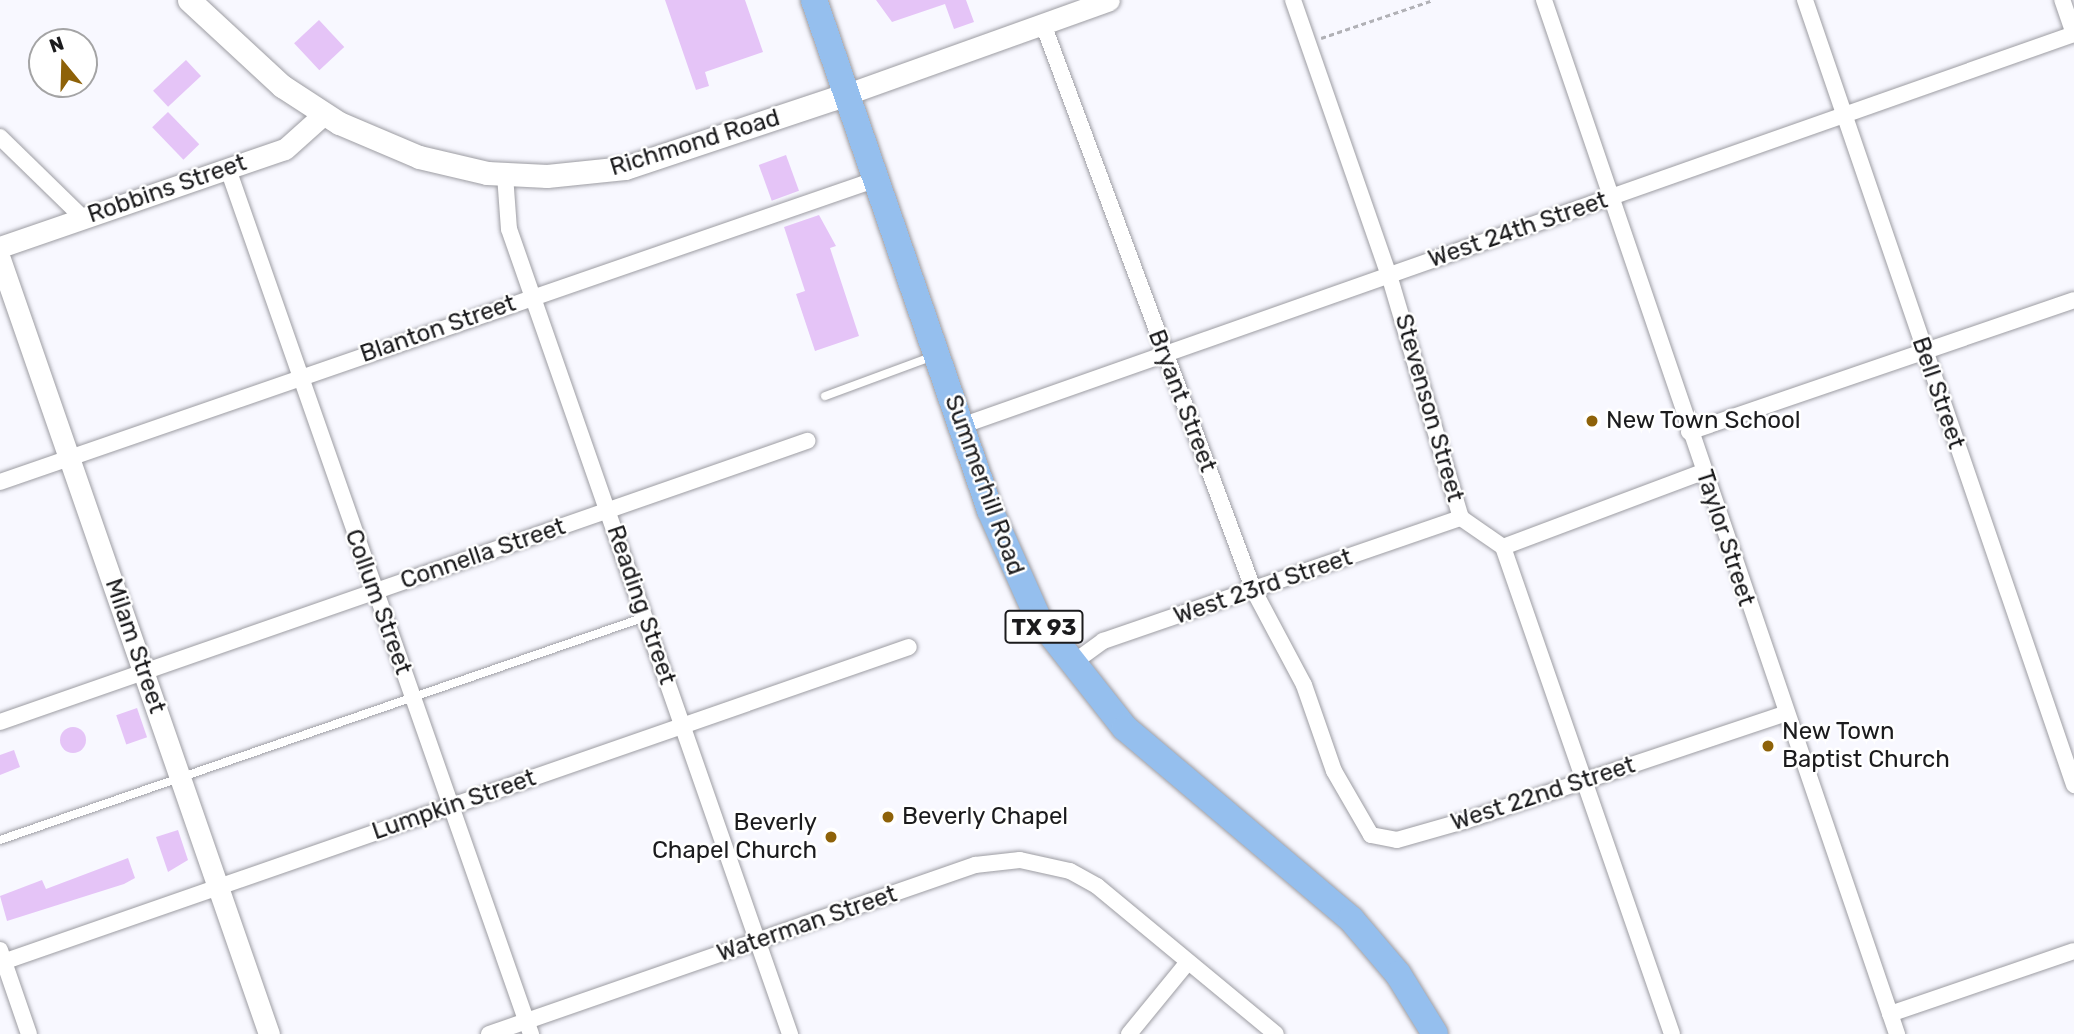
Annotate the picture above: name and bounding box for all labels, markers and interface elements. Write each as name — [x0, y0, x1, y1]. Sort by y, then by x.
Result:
north arrow — [28, 28, 98, 98]
text: N — [46, 31, 67, 58]
street label: Richmond Road — [607, 103, 783, 183]
street label: Robbins Street — [84, 148, 250, 230]
street label: West 24th Street — [1425, 186, 1611, 274]
street label: Blanton Street — [357, 289, 519, 369]
street label: Stevenson Street — [1388, 311, 1470, 505]
street label: Bryant Street — [1142, 326, 1222, 476]
street label: Bell Street — [1905, 333, 1971, 453]
street label: Summerhill Road — [938, 391, 1030, 579]
place label: New Town School — [1606, 407, 1802, 435]
marker: New Town School — [1584, 413, 1600, 429]
street label: Taylor Street — [1689, 466, 1761, 610]
street label: Connella Street — [397, 512, 569, 596]
street label: Reading Street — [600, 522, 682, 688]
street label: Collum Street — [338, 525, 418, 679]
street label: West 23rd Street — [1170, 543, 1356, 631]
street label: Milam Street — [99, 575, 171, 717]
road number: TX 93 — [1004, 608, 1084, 646]
place label: New Town Baptist Church — [1782, 718, 1950, 774]
marker: New Town Baptist Church — [1760, 738, 1776, 754]
street label: West 22nd Street — [1447, 751, 1639, 837]
street label: Lumpkin Street — [368, 764, 540, 846]
place label: Beverly Chapel — [902, 803, 1069, 831]
place label: Beverly Chapel Church — [652, 809, 817, 865]
marker: Beverly Chapel — [880, 809, 896, 825]
marker: Beverly Chapel Church — [823, 829, 839, 845]
street label: Waterman Street — [713, 880, 901, 968]

